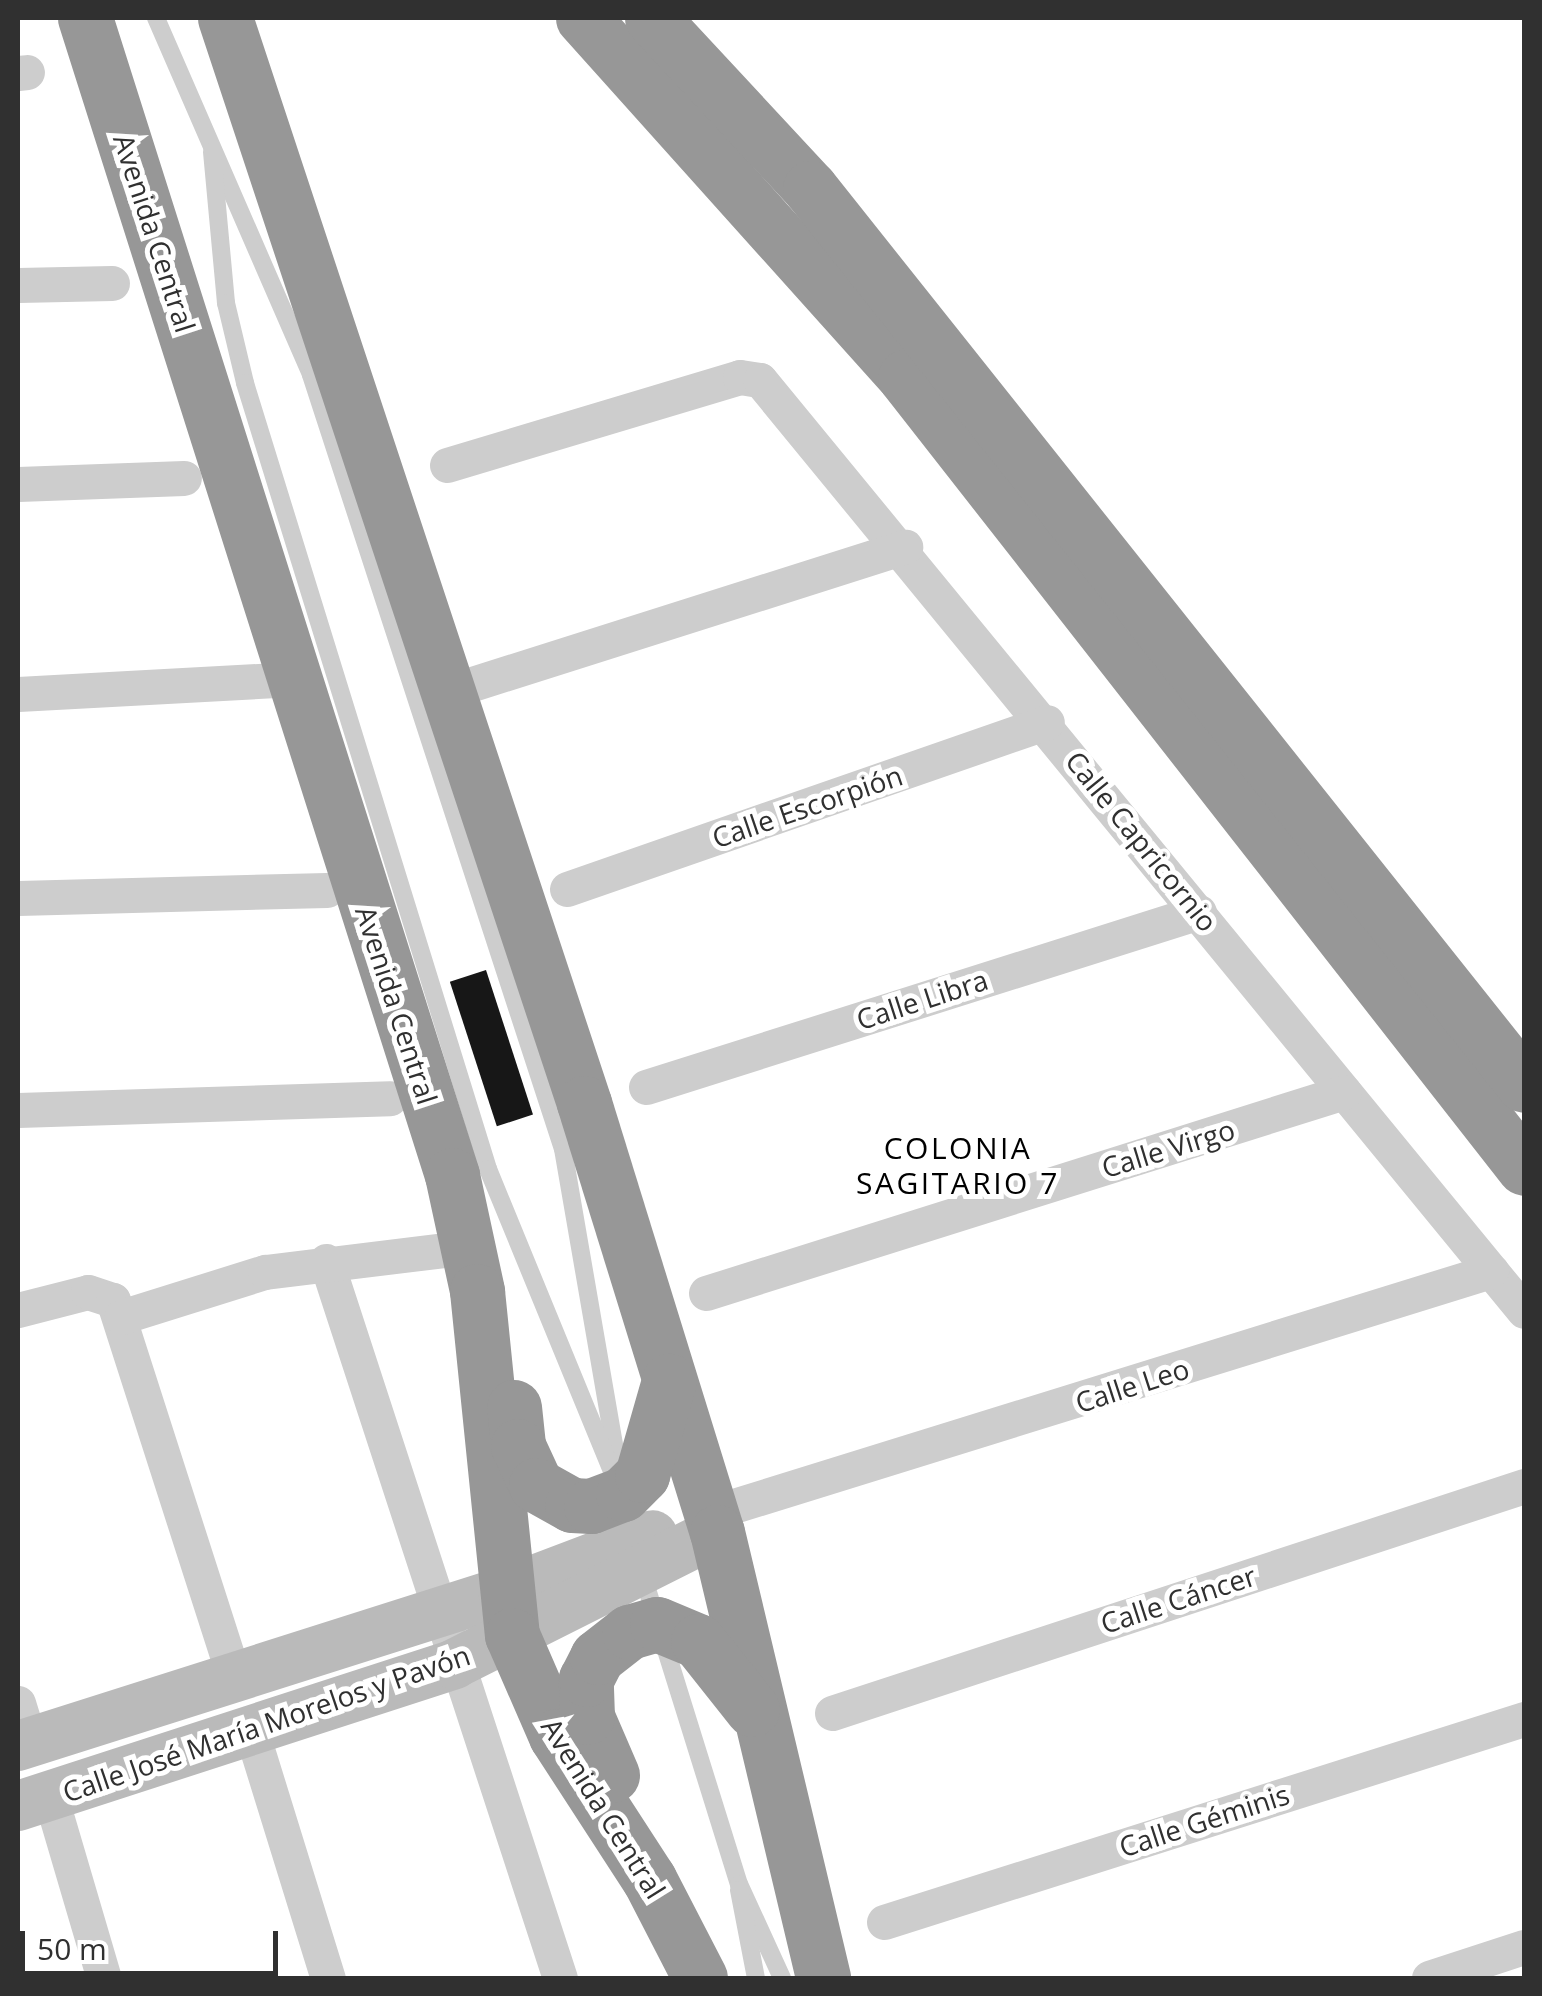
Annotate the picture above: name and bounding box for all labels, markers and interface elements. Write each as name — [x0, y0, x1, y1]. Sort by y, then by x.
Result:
street label: Avenida Central — [107, 130, 203, 336]
street label: Calle Capricornio — [1059, 744, 1225, 938]
street label: Calle Escorpión — [707, 758, 907, 854]
street label: Avenida Central — [349, 902, 445, 1108]
street label: Calle Libra — [852, 962, 992, 1036]
street label: Calle Virgo — [1097, 1112, 1239, 1184]
district label: COLONIA SAGITARIO 7 — [856, 1130, 1060, 1200]
street label: Calle Leo — [1071, 1351, 1193, 1419]
street label: Calle Cáncer — [1096, 1558, 1260, 1640]
street label: Calle José María Morelos y Pavón — [58, 1637, 474, 1809]
street label: Avenida Central — [535, 1712, 673, 1904]
street label: Calle Géminis — [1115, 1777, 1293, 1863]
scale bar — [25, 1911, 282, 1973]
text: 50 m — [37, 1928, 107, 1969]

